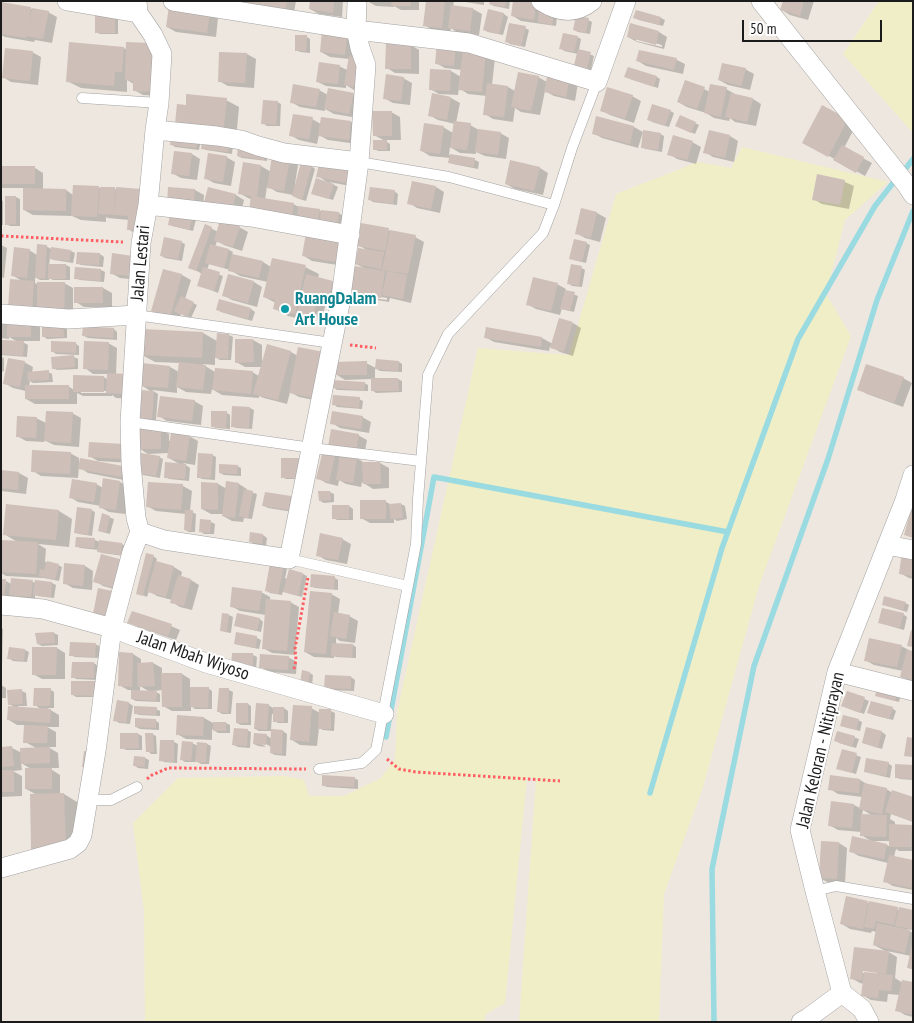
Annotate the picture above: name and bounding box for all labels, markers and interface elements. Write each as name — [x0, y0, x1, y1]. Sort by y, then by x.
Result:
scale bar — [744, 10, 884, 42]
text: 50 m — [750, 19, 776, 38]
street label: Jalan Lestari — [127, 224, 155, 302]
place label: RuangDalam Art House — [295, 288, 376, 330]
marker: RuangDalam Art House — [279, 303, 291, 315]
street label: Jalan Mbah Wiyoso — [134, 627, 252, 685]
street label: Jalan Keloran - Nitiprayan — [793, 670, 849, 830]

